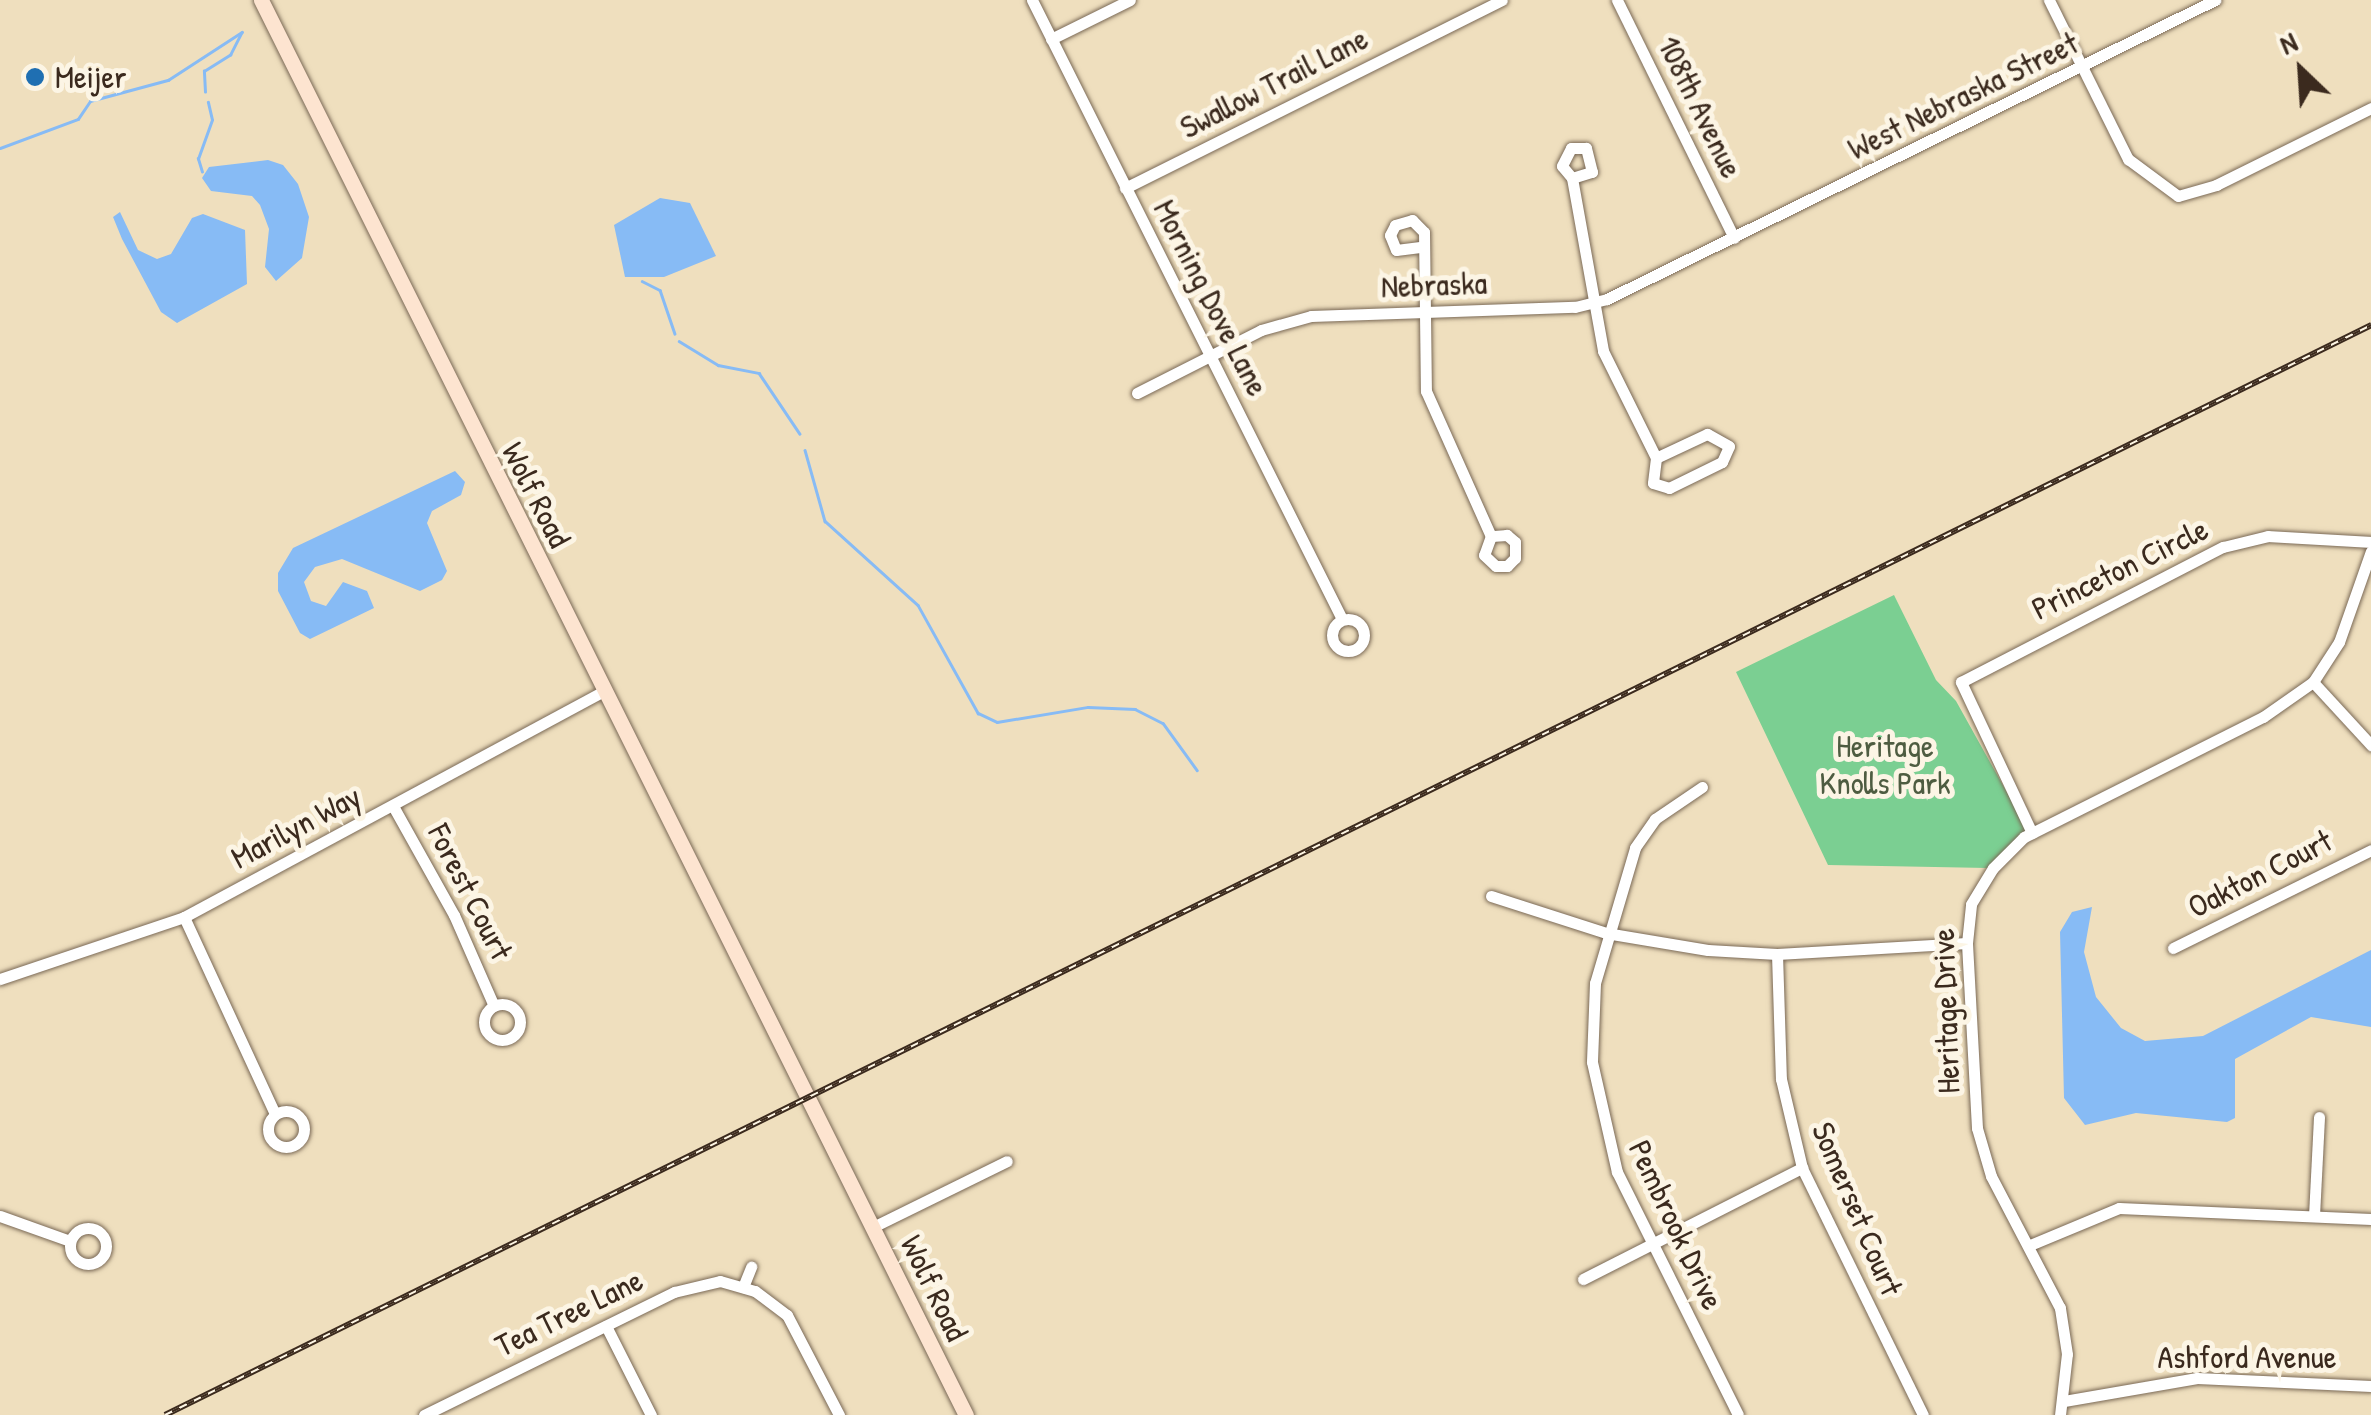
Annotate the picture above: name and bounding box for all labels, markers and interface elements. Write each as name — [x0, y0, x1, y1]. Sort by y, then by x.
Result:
street label: Swallow Trail Lane — [1174, 19, 1374, 147]
north arrow — [2251, 20, 2351, 120]
text: N — [2274, 22, 2303, 63]
street label: West Nebraska Street — [1842, 24, 2084, 168]
street label: 108th Avenue — [1649, 30, 1751, 184]
place label: Meijer — [55, 58, 127, 96]
marker: Meijer — [24, 66, 46, 88]
street label: Morning Dove Lane — [1145, 194, 1277, 402]
street label: Nebraska — [1380, 264, 1488, 306]
street label: Wolf Road — [493, 436, 579, 554]
street label: Princeton Circle — [2026, 510, 2214, 628]
park label: Heritage Knolls Park — [1819, 728, 1951, 803]
street label: Marilyn Way — [225, 777, 367, 877]
street label: Forest Court — [419, 818, 521, 966]
street label: Oakton Court — [2182, 822, 2338, 926]
street label: Heritage Drive — [1924, 928, 1968, 1094]
street label: Somerset Court — [1803, 1117, 1911, 1301]
street label: Pembrook Drive — [1620, 1134, 1732, 1316]
street label: Wolf Road — [892, 1229, 976, 1347]
street label: Tea Tree Lane — [489, 1261, 649, 1365]
street label: Ashford Avenue — [2157, 1338, 2337, 1376]

